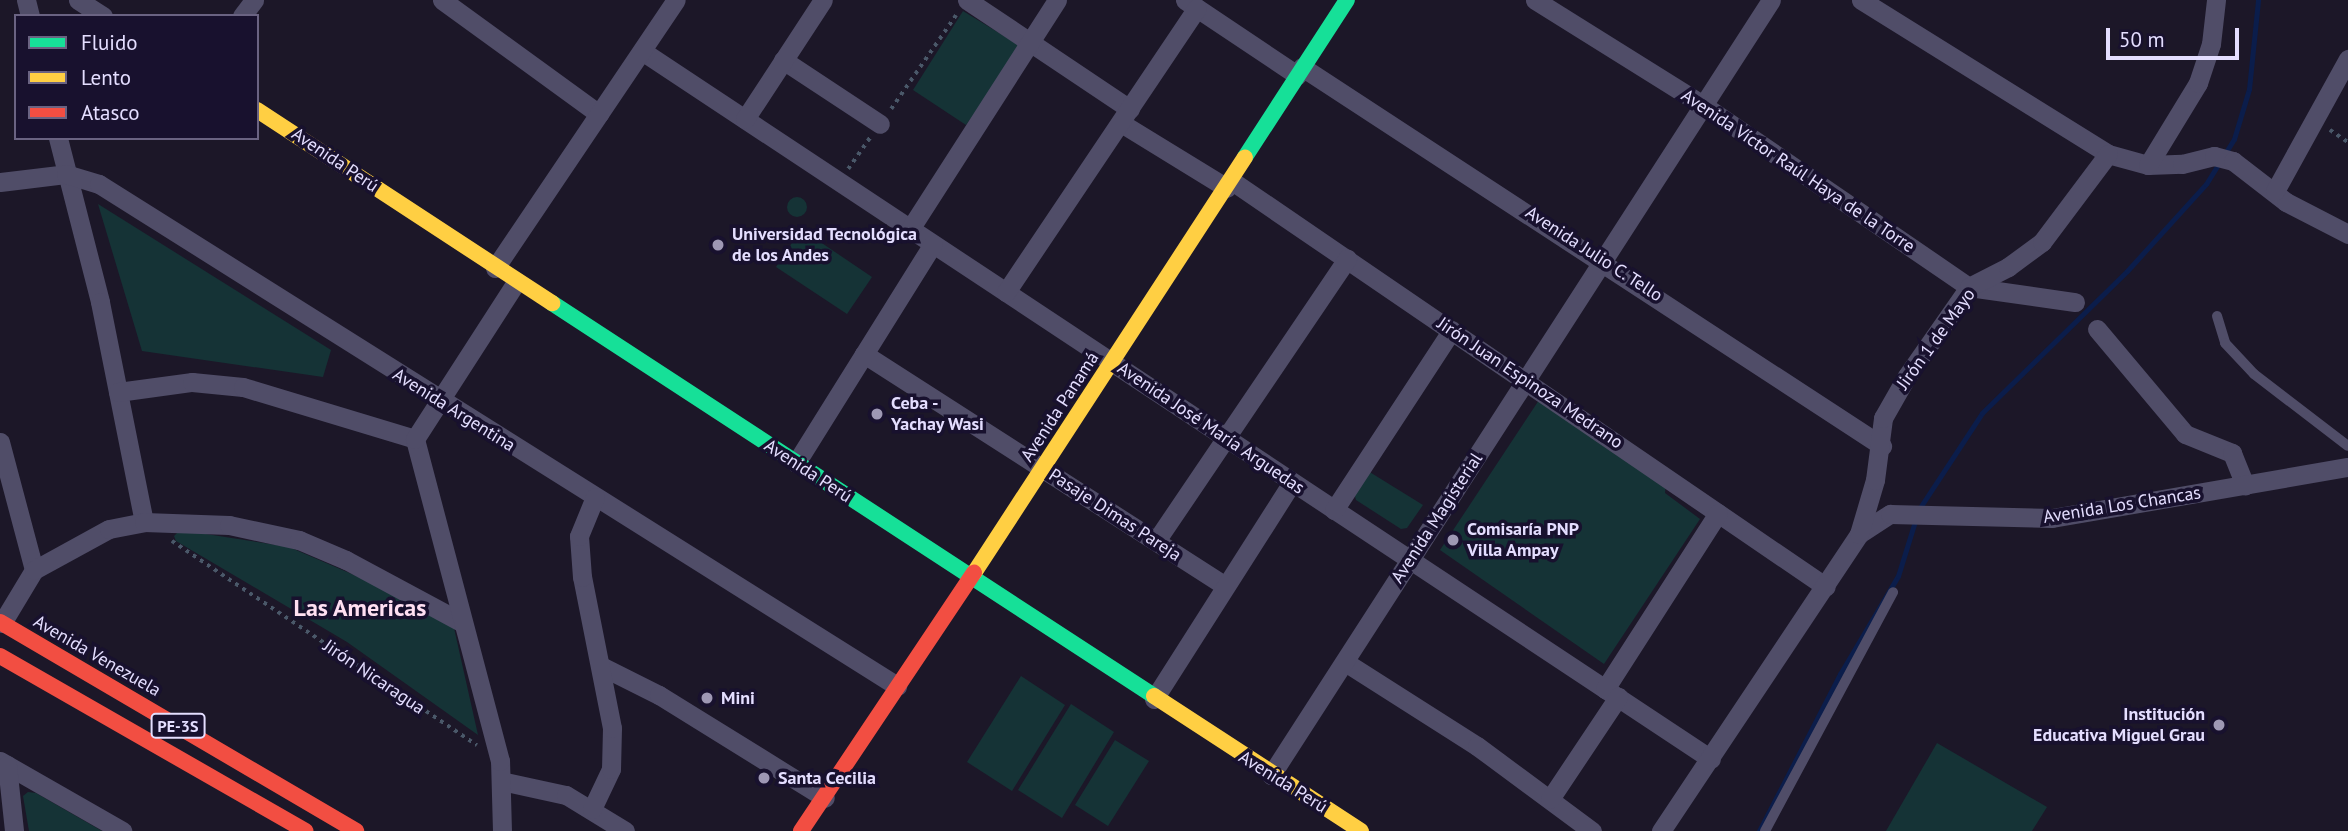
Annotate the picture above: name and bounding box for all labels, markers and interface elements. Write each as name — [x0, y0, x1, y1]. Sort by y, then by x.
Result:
legend — [14, 14, 259, 140]
scale bar — [2110, 14, 2243, 58]
text: 50 m — [2119, 26, 2165, 53]
text: Fluido — [81, 29, 138, 56]
text: Lento — [81, 64, 131, 91]
street label: Avenida Víctor Raúl Haya de la Torre — [1677, 84, 1919, 258]
text: Atasco — [81, 99, 140, 126]
street label: Avenida Perú — [288, 123, 382, 197]
street label: Avenida Julio C. Tello — [1521, 201, 1667, 307]
place label: Universidad Tecnológica de los Andes — [732, 224, 918, 266]
marker: Universidad Tecnológica de los Andes — [710, 237, 726, 253]
street label: Jirón 1 de Mayo — [1892, 284, 1980, 394]
street label: Jirón Juan Espinoza Medrano — [1433, 313, 1627, 453]
street label: Avenida Panamá — [1017, 348, 1103, 466]
street label: Avenida José María Arguedas — [1113, 357, 1309, 499]
street label: Avenida Argentina — [389, 364, 519, 456]
place label: Ceba - Yachay Wasi — [891, 393, 985, 436]
marker: Ceba - Yachay Wasi — [869, 406, 885, 422]
street label: Avenida Perú — [760, 435, 856, 507]
street label: Avenida Magisterial — [1387, 449, 1487, 587]
street label: Pasaje Dimas Pareja — [1045, 464, 1185, 566]
street label: Avenida Los Chancas — [2042, 482, 2202, 528]
place label: Comisaría PNP Villa Ampay — [1467, 519, 1579, 562]
marker: Comisaría PNP Villa Ampay — [1445, 532, 1461, 548]
district label: Las Americas — [293, 594, 427, 622]
street label: Avenida Venezuela — [29, 611, 165, 701]
street label: Jirón Nicaragua — [319, 635, 429, 719]
place label: Mini — [721, 687, 755, 709]
marker: Mini — [699, 690, 715, 706]
place label: Institución Educativa Miguel Grau — [2033, 704, 2205, 746]
road number: PE-3S — [150, 713, 206, 738]
marker: Institución Educativa Miguel Grau — [2211, 717, 2227, 733]
street label: Avenida Perú — [1235, 746, 1331, 818]
place label: Santa Cecilia — [778, 767, 876, 789]
marker: Santa Cecilia — [756, 770, 772, 786]

